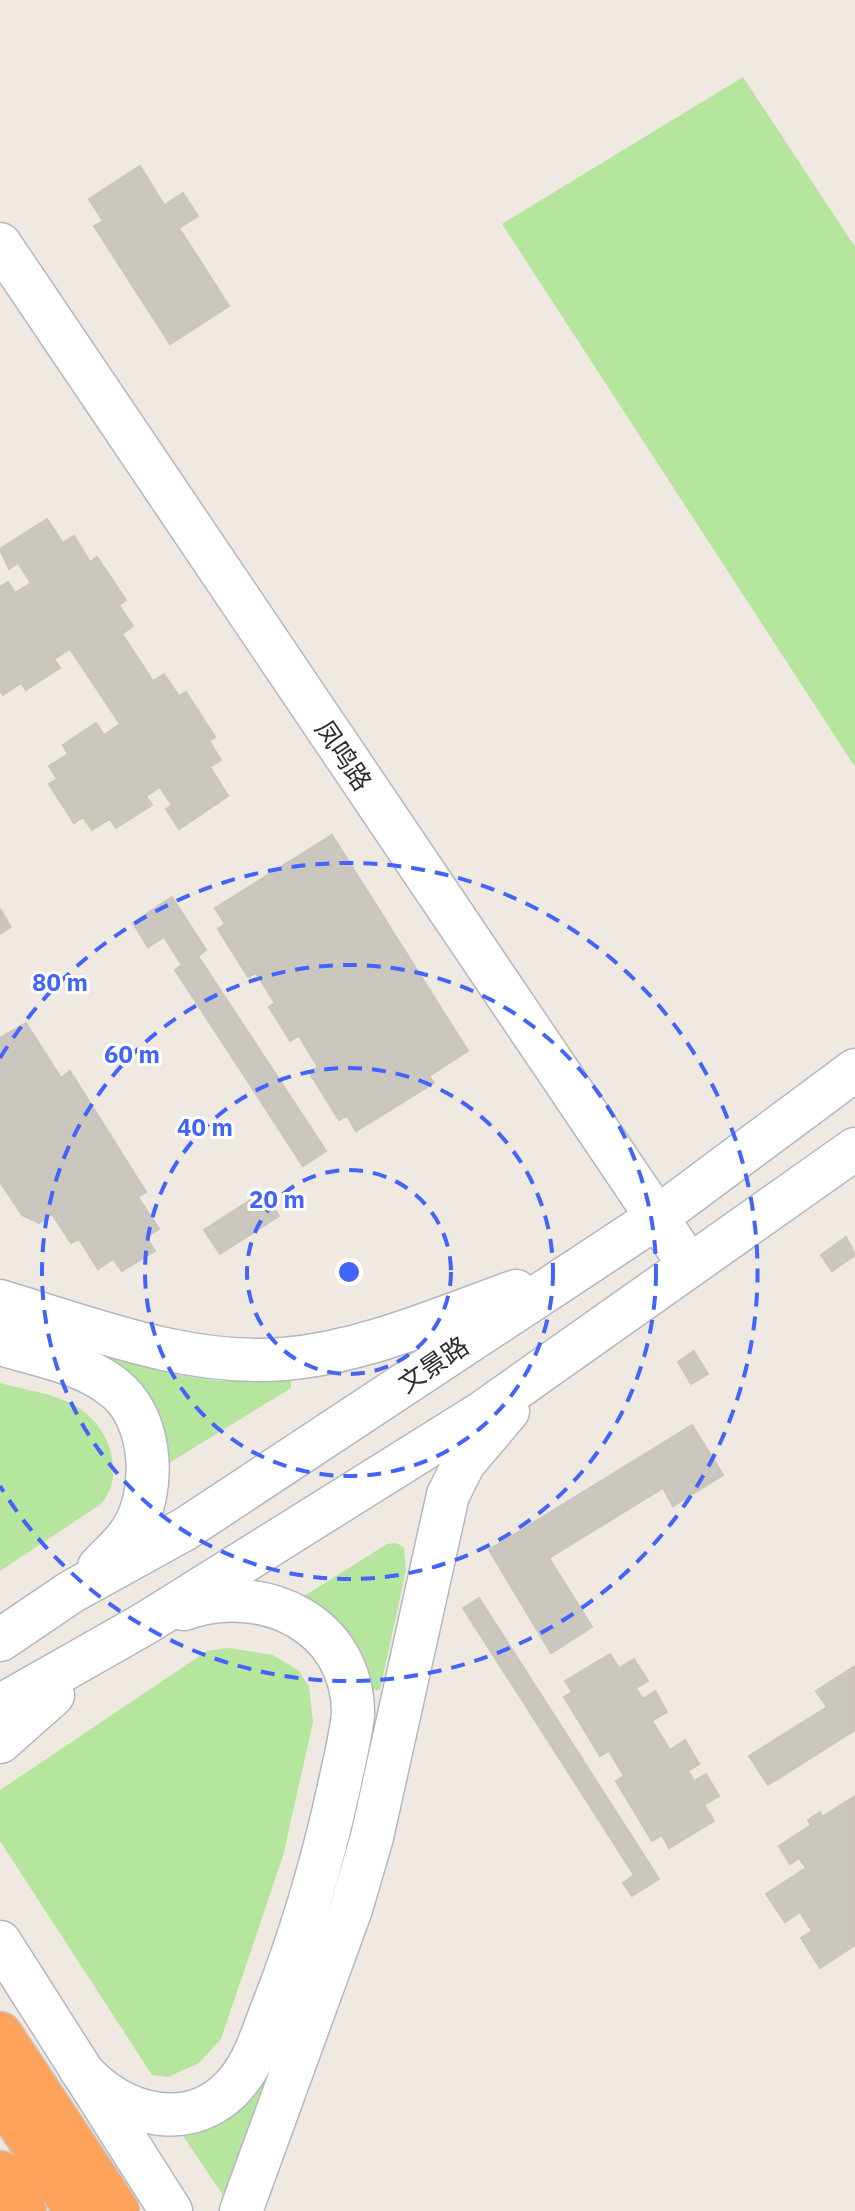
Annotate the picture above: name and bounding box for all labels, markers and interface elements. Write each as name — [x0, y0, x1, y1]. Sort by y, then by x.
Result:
street label: 凤鸣路 — [308, 713, 380, 797]
text: 80 m — [32, 966, 88, 998]
text: 60 m — [104, 1038, 160, 1070]
text: 40 m — [177, 1111, 233, 1143]
text: 20 m — [249, 1183, 305, 1215]
centre of rings — [335, 1258, 363, 1286]
street label: 文景路 — [391, 1328, 475, 1400]

